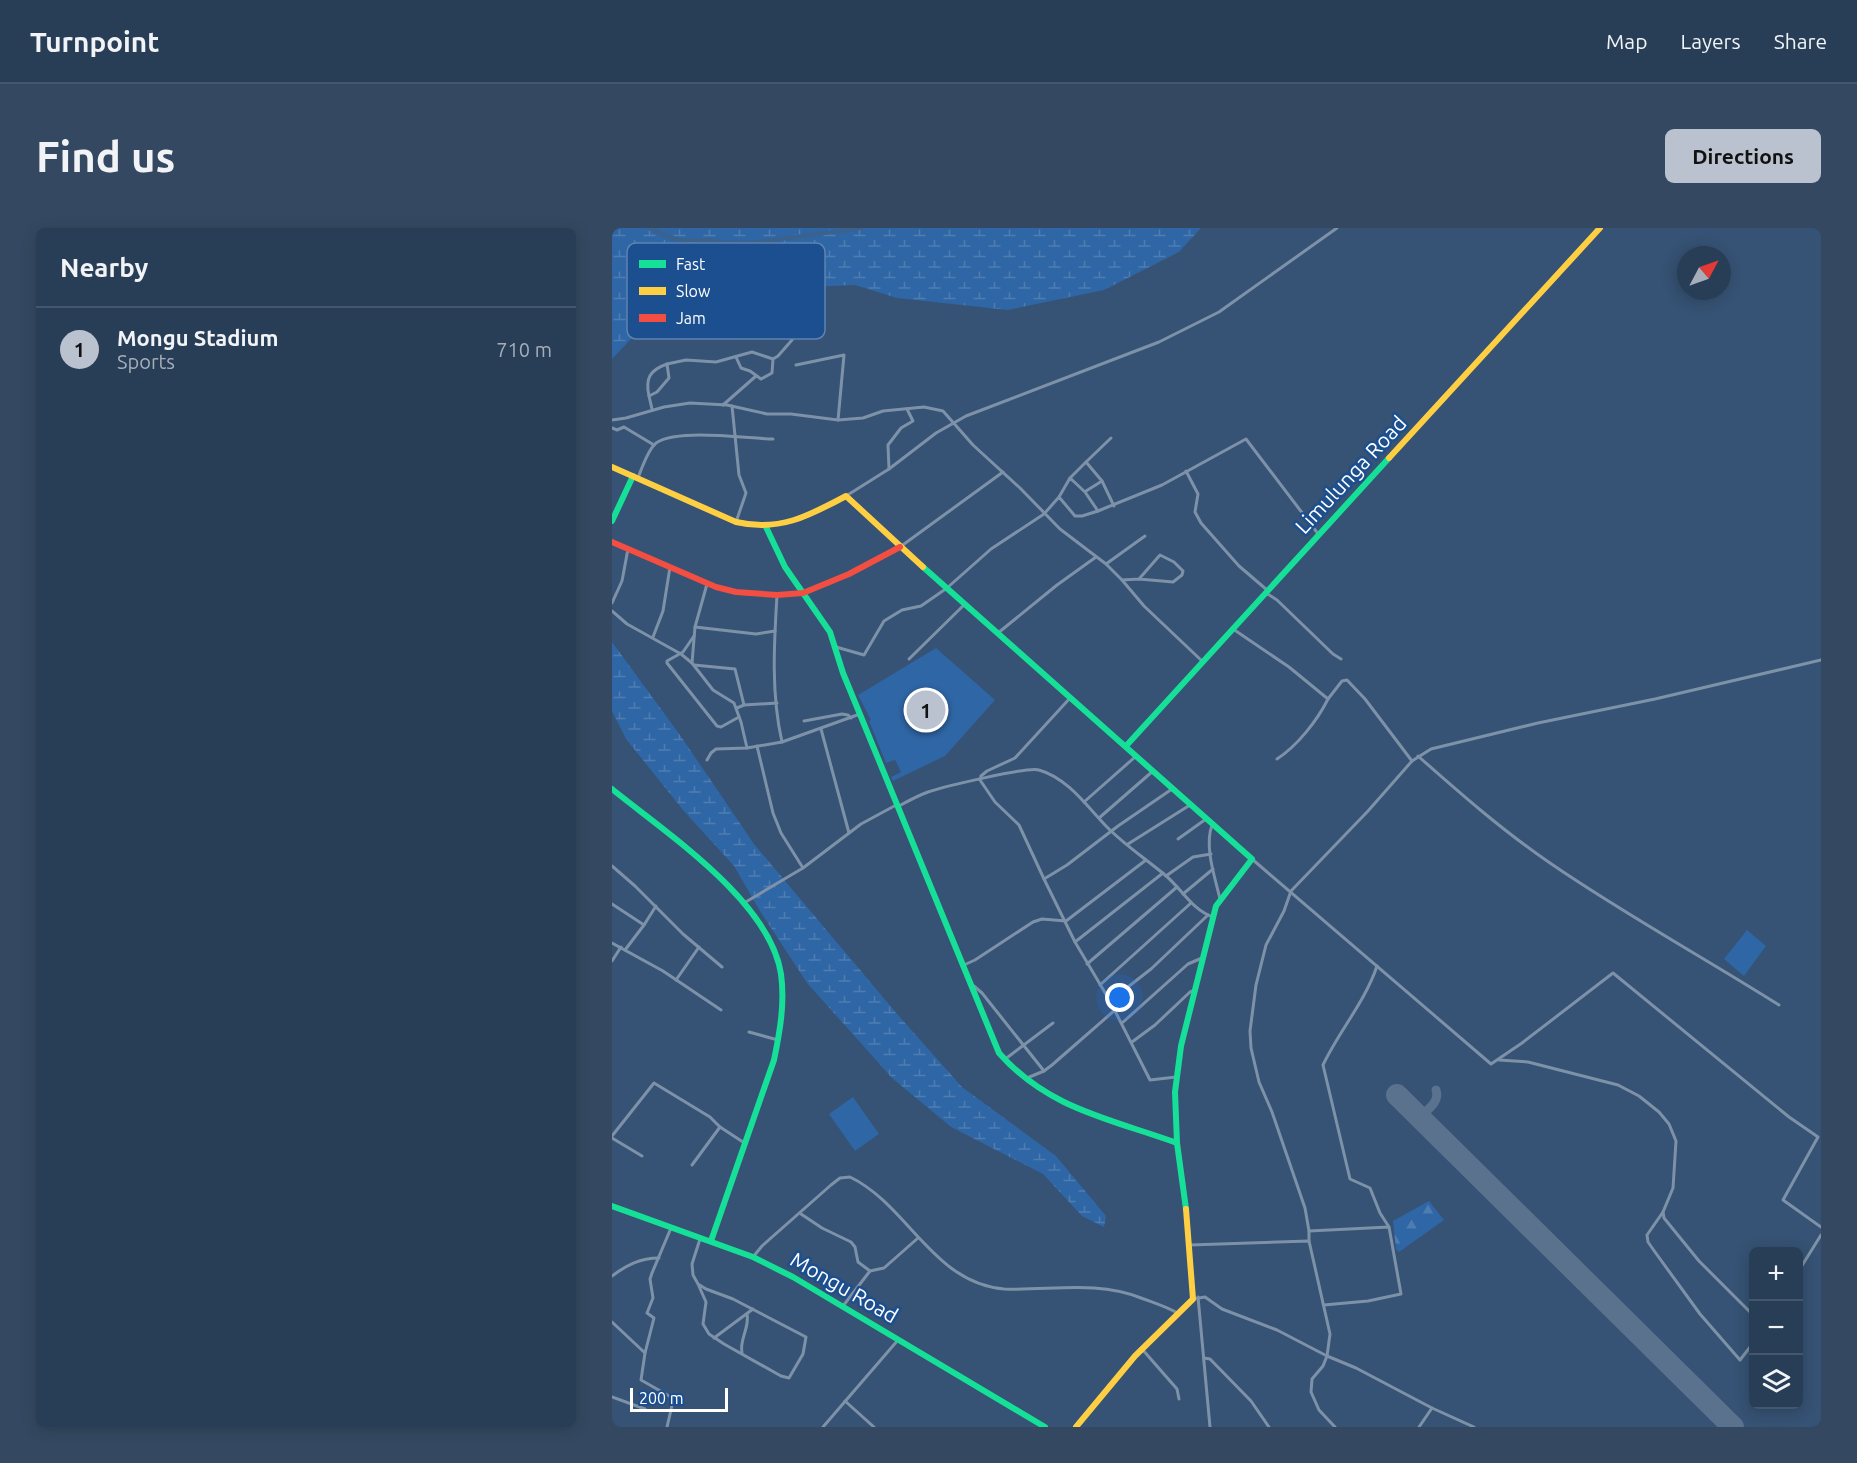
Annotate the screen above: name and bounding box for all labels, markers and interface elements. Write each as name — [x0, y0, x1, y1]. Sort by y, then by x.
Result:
text: Turnpoint — [30, 26, 159, 57]
text: Map — [1606, 29, 1647, 53]
text: Layers — [1680, 29, 1741, 53]
text: Share — [1774, 29, 1827, 53]
button: Directions — [1665, 129, 1821, 183]
text: Find us — [36, 133, 175, 180]
legend — [627, 243, 825, 339]
north arrow — [1677, 246, 1731, 300]
text: Nearby — [60, 253, 148, 282]
text: Fast — [676, 255, 706, 273]
text: Slow — [676, 282, 711, 300]
text: Jam — [676, 309, 706, 327]
text: Mongu Stadium — [117, 325, 278, 350]
text: 1 — [74, 338, 85, 361]
text: 710 m — [496, 338, 552, 361]
text: Sports — [117, 350, 175, 373]
street label: Limulunga Road — [1290, 411, 1411, 538]
pin: 1 — [906, 688, 946, 732]
your location — [1105, 983, 1134, 1012]
street label: Mongu Road — [787, 1247, 902, 1327]
map controls — [1749, 1247, 1803, 1409]
button: + — [1749, 1247, 1803, 1301]
button: − — [1749, 1301, 1803, 1355]
button: layers — [1749, 1355, 1803, 1409]
scale bar — [630, 1385, 728, 1412]
text: 200 m — [639, 1389, 684, 1407]

